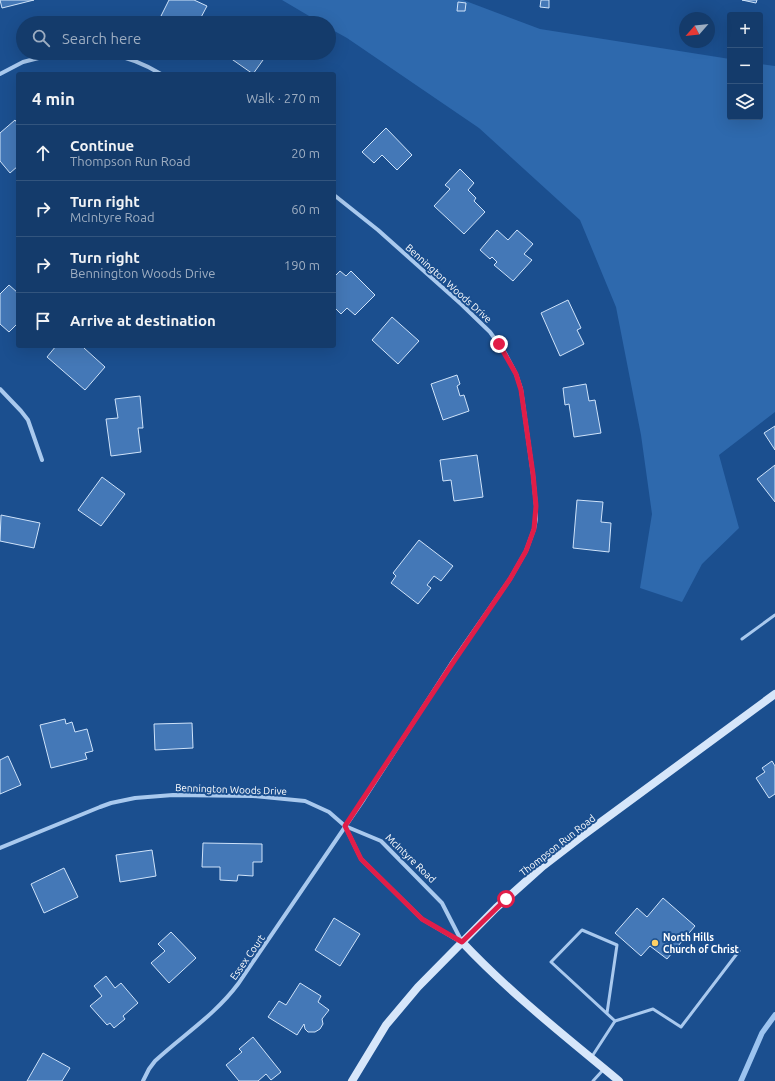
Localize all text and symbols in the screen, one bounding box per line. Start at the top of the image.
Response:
north arrow [679,12,715,48]
map controls [727,12,763,120]
button: + [727,12,763,48]
search box [16,16,336,60]
icon: search [30,27,52,49]
text: Search here [62,30,141,47]
button: − [727,48,763,84]
button: layers [727,84,763,120]
text: 4 min [32,89,75,108]
text: Walk · 270 m [246,91,320,105]
text: Continue [70,137,134,154]
icon: ahead [32,142,54,164]
text: 20 m [291,146,320,160]
text: Thompson Run Road [70,154,191,168]
text: Turn right [70,193,140,210]
icon: right [32,198,54,220]
text: 60 m [291,202,320,216]
text: McIntyre Road [70,210,155,224]
street label: Bennington Woods Drive [403,242,494,325]
text: Turn right [70,249,140,266]
icon: right [32,254,54,276]
text: 190 m [284,258,320,272]
text: Bennington Woods Drive [70,266,215,280]
icon: arrive [32,310,54,332]
text: Arrive at destination [70,312,216,329]
route end [490,335,508,353]
street label: Bennington Woods Drive [175,782,287,797]
street label: Thompson Run Road [517,812,597,878]
street label: McIntyre Road [383,832,438,885]
route start [497,890,515,908]
place label: North Hills Church of Christ [663,932,740,955]
street label: Essex Court [228,933,267,982]
marker: North Hills Church of Christ [650,938,660,948]

